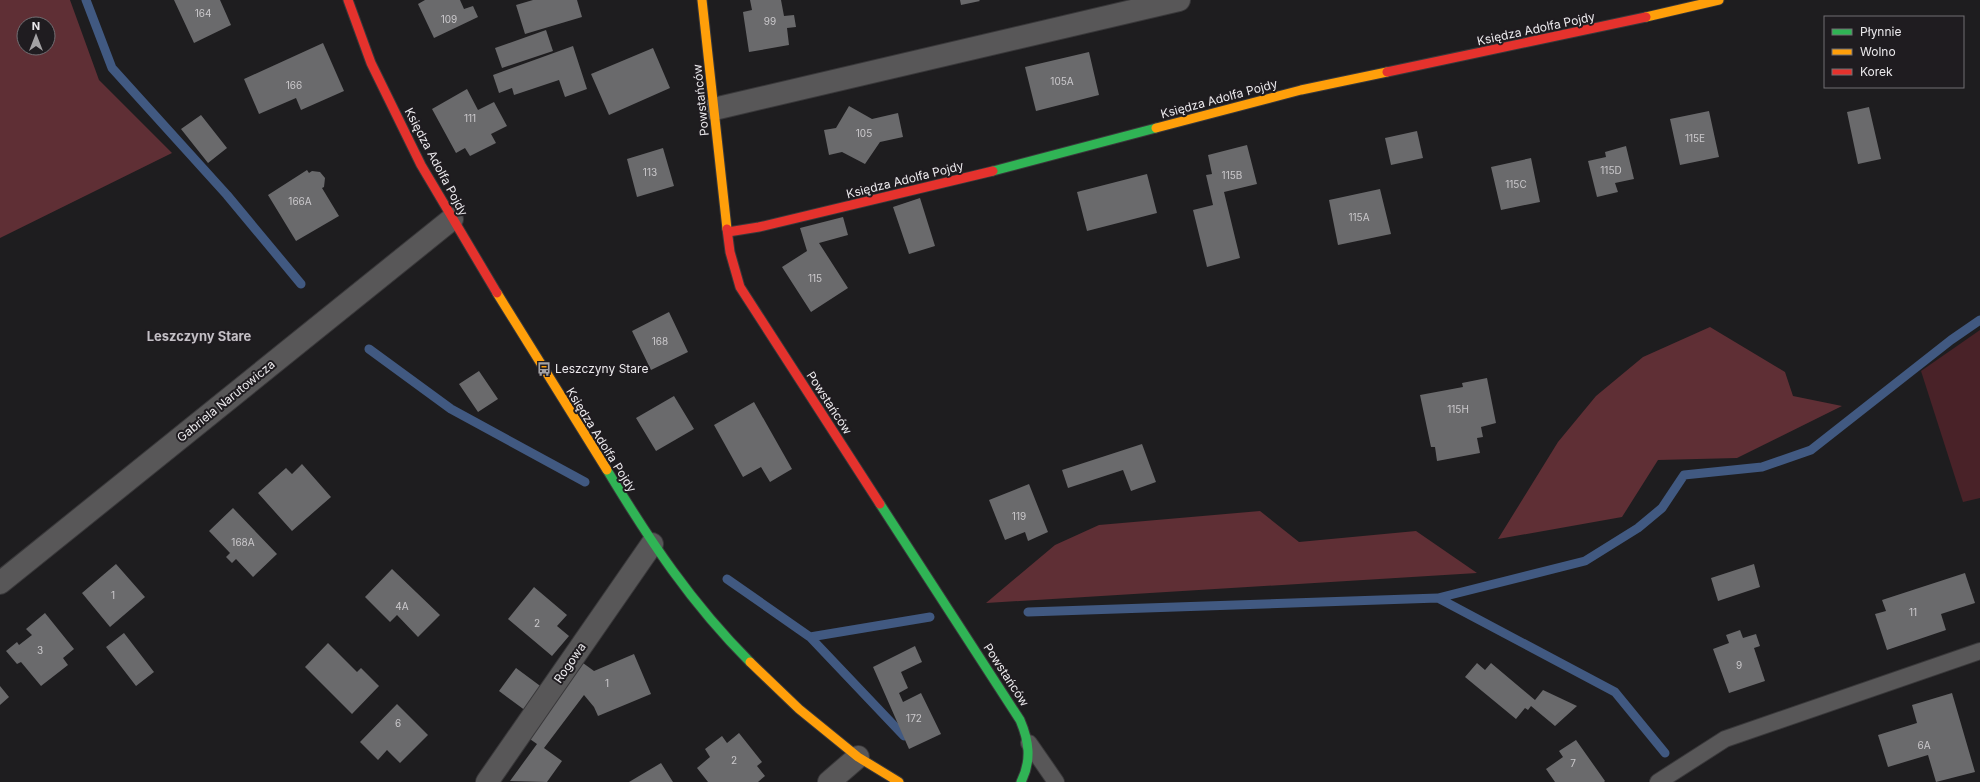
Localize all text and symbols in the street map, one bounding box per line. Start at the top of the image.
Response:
house number: 164 [195,7,211,19]
street label: Księdza Adolfa Pojdy [1475,9,1597,48]
house number: 109 [441,13,457,25]
house number: 99 [764,15,776,27]
north arrow [16,16,56,56]
legend [1824,16,1964,88]
text: N [32,19,40,33]
text: Płynnie [1860,24,1901,39]
text: Wolno [1860,44,1896,59]
street label: Powstańców [689,63,712,137]
text: Korek [1860,64,1893,79]
house number: 105A [1050,75,1074,87]
street label: Księdza Adolfa Pojdy [1159,76,1279,121]
house number: 166 [286,79,302,91]
street label: Księdza Adolfa Pojdy [402,105,471,219]
house number: 111 [464,112,476,124]
house number: 105 [856,127,872,139]
house number: 115E [1685,132,1705,144]
street label: Księdza Adolfa Pojdy [845,158,965,201]
house number: 115D [1600,164,1622,176]
house number: 113 [643,166,657,178]
house number: 115B [1222,169,1242,181]
house number: 115C [1505,178,1527,190]
house number: 166A [288,195,312,207]
house number: 115A [1348,211,1370,223]
house number: 115 [808,272,822,284]
district label: Leszczyny Stare [147,328,252,344]
house number: 168 [652,335,668,347]
street label: Gabriela Narutowicza [174,357,278,445]
bus stop icon: Leszczyny Stare [536,361,552,377]
place label: Leszczyny Stare [555,361,648,376]
street label: Powstańców [803,368,855,437]
street label: Księdza Adolfa Pojdy [563,385,640,495]
house number: 115H [1447,403,1469,415]
house number: 119 [1012,510,1026,522]
house number: 168A [231,536,255,548]
house number: 1 [111,589,115,601]
house number: 4A [395,600,409,612]
house number: 11 [1909,606,1917,618]
house number: 2 [534,617,540,629]
street label: Rogowa [550,640,589,686]
street label: Powstańców [980,640,1032,709]
house number: 3 [37,644,43,656]
house number: 9 [1736,659,1742,671]
house number: 1 [605,677,609,689]
house number: 172 [906,712,922,724]
house number: 6 [395,717,401,729]
house number: 6A [1917,739,1931,751]
house number: 2 [731,754,737,766]
house number: 7 [1570,757,1576,769]

